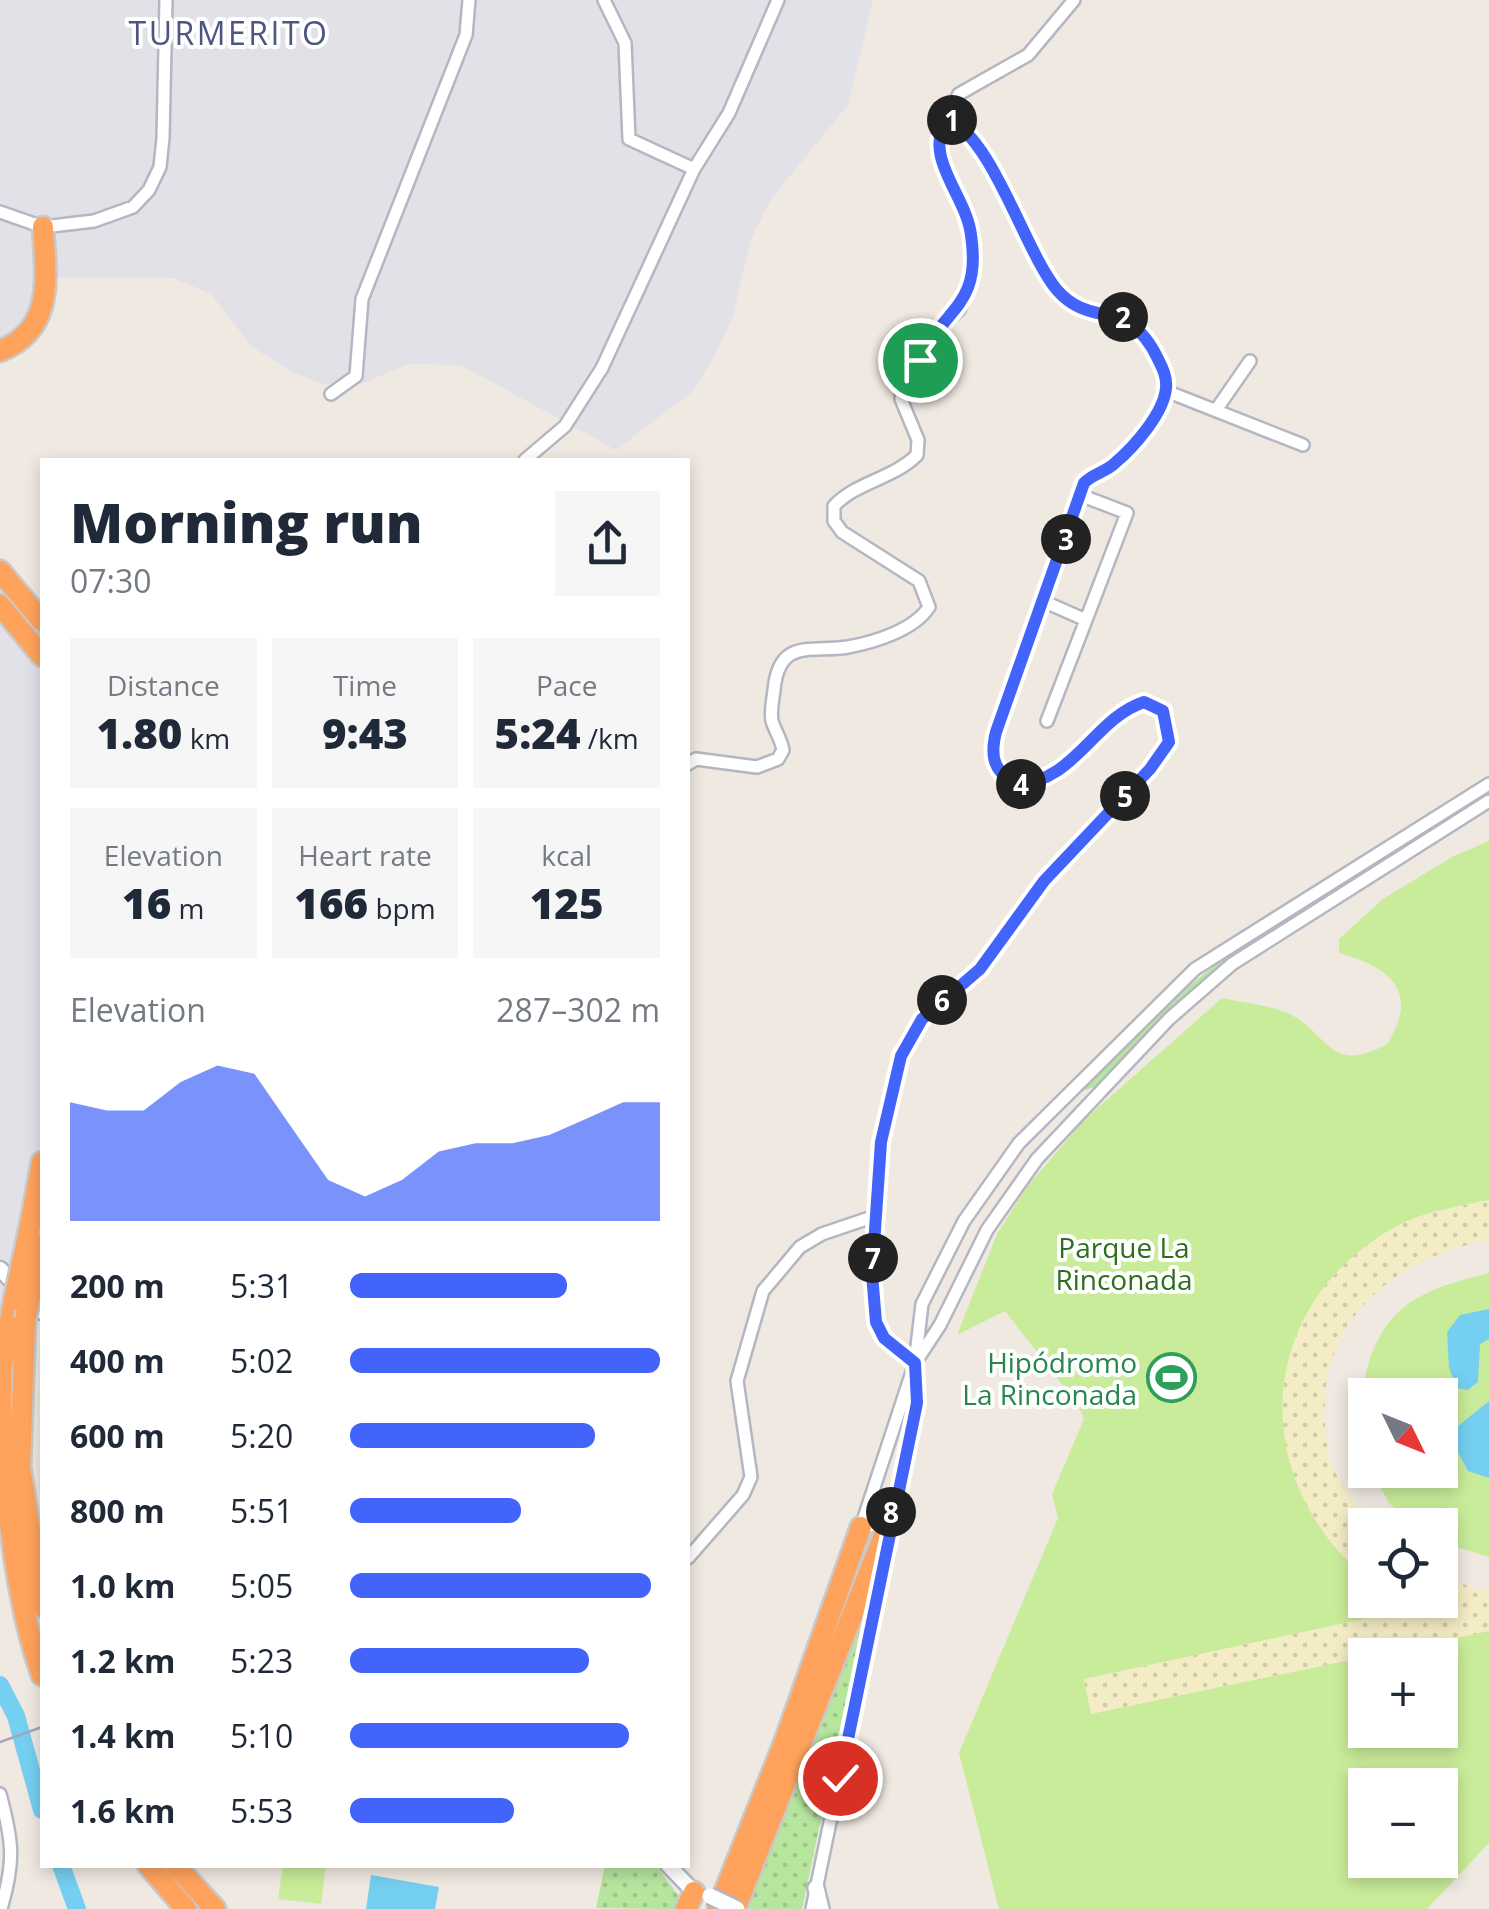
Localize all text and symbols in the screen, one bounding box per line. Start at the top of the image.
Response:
district label: TURMERITO [129,11,329,54]
pin: 1 [927,95,977,145]
text: 1 [944,101,960,139]
pin: 2 [1098,292,1148,342]
text: 2 [1115,298,1131,336]
pin [878,318,963,403]
icon: arrive [893,333,948,388]
text: Morning run [70,484,423,559]
button: share [555,491,660,596]
pin: 3 [1041,514,1091,564]
text: 3 [1058,520,1074,558]
text: 07:30 [70,559,152,602]
text: Distance [107,666,220,704]
text: Time [333,666,397,704]
text: Pace [536,666,597,704]
text: 1.80 [96,704,182,761]
text: 9:43 [322,704,408,761]
text: 5:24 [495,704,581,761]
text: km [182,719,230,757]
text: /km [581,719,639,757]
pin: 4 [996,759,1046,809]
text: 4 [1013,765,1029,803]
pin: 5 [1100,771,1150,821]
text: 5 [1117,777,1133,815]
text: Elevation [104,836,223,874]
text: Heart rate [298,836,432,874]
text: kcal [541,836,592,874]
text: 16 [122,874,171,931]
text: 166 [294,874,368,931]
text: 125 [530,874,604,931]
text: m [171,889,205,927]
text: bpm [368,889,436,927]
pin: 6 [917,975,967,1025]
text: 6 [934,981,950,1019]
text: Elevation [70,988,206,1031]
text: 287–302 m [496,988,660,1031]
park label: Parque La Rinconada [1055,1228,1193,1298]
pin: 7 [848,1233,898,1283]
text: 7 [865,1239,881,1277]
text: 200 m [70,1264,165,1307]
text: 5:31 [230,1264,293,1307]
text: 400 m [70,1339,165,1382]
text: 5:02 [230,1339,293,1382]
place label: Hipódromo La Rinconada [962,1343,1137,1413]
sports icon: Hipódromo La Rinconada [1146,1352,1198,1404]
north arrow [1348,1378,1458,1488]
map controls [1348,1378,1458,1878]
text: 600 m [70,1414,165,1457]
text: 5:20 [230,1414,293,1457]
pin: 8 [866,1487,916,1537]
text: 800 m [70,1489,165,1532]
text: 5:51 [230,1489,293,1532]
text: 8 [883,1493,899,1531]
button: locate [1348,1508,1458,1618]
text: 1.0 km [70,1564,175,1607]
text: 5:05 [230,1564,293,1607]
button: + [1348,1638,1458,1748]
text: 1.2 km [70,1639,175,1682]
text: 5:23 [230,1639,293,1682]
text: 1.4 km [70,1714,175,1757]
text: 5:10 [230,1714,293,1757]
pin [798,1736,883,1821]
icon: check [813,1751,868,1806]
button: − [1348,1768,1458,1878]
text: 1.6 km [70,1789,175,1832]
text: 5:53 [230,1789,293,1832]

